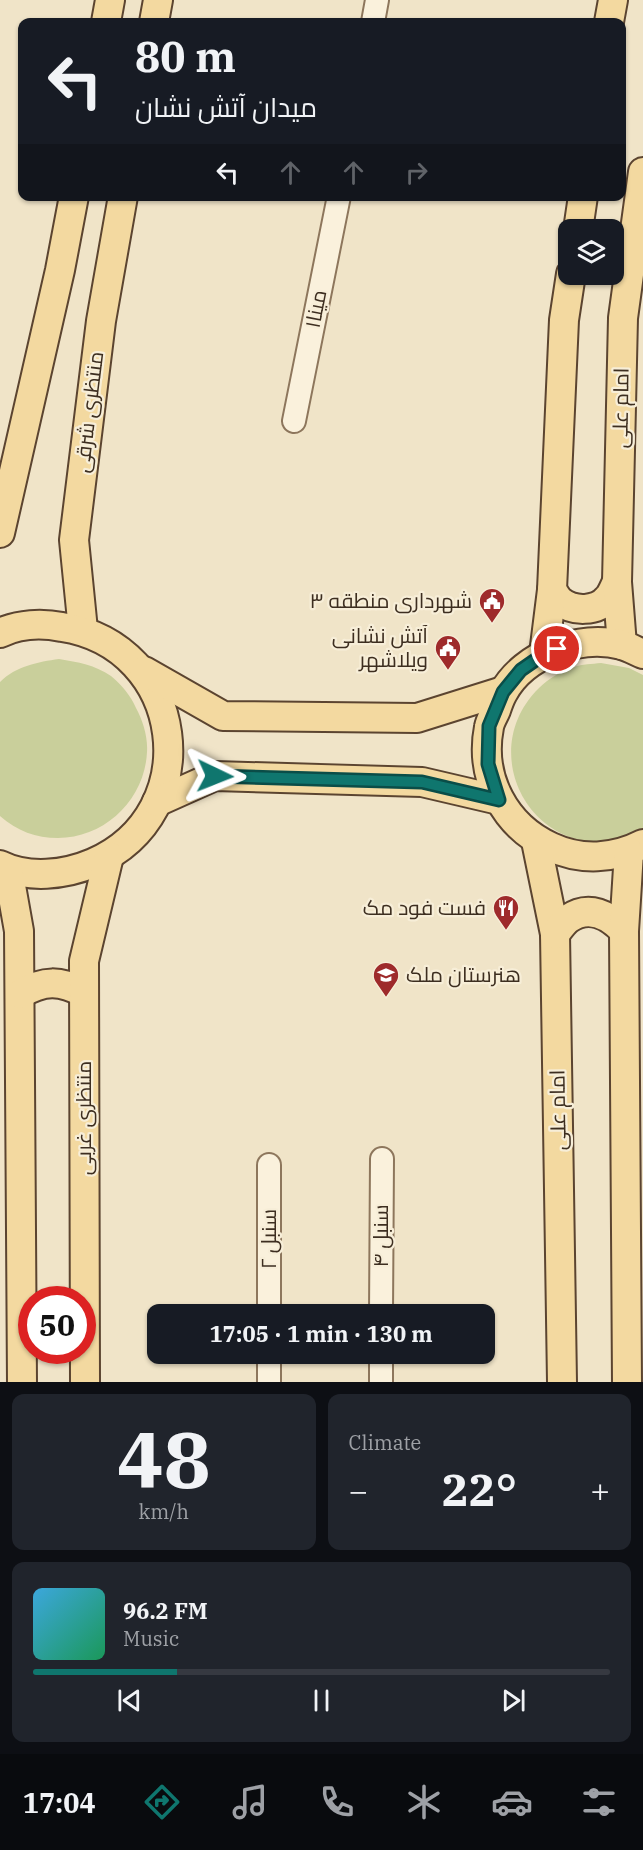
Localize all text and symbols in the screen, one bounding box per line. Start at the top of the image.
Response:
text: 80 m [135,29,236,84]
icon: left [36,42,114,120]
text: میدان آتش نشان [135,89,317,124]
icon: left [211,156,244,189]
icon: ahead [274,156,307,189]
icon: ahead [337,156,370,189]
icon: right [400,156,433,189]
map controls [558,219,624,285]
button: layers [558,219,624,285]
street label: مینا۱ [298,287,332,330]
street label: منتظری شرقی [67,350,109,474]
street label: امام علی [605,367,636,449]
place label: شهرداری منطقه ۳ [309,586,472,614]
public building icon: شهرداری منطقه ۳ [477,586,507,624]
place label: آتش نشانی ویلاشهر [332,621,428,673]
pin [531,623,582,674]
icon: arrive [540,632,573,665]
public building icon: آتش نشانی ویلاشهر [433,633,463,671]
position arrow [183,744,247,808]
place label: فست فود مک [363,893,486,921]
restaurant icon: فست فود مک [491,893,521,931]
school or university icon: هنرستان ملک [371,960,401,998]
place label: هنرستان ملک [406,960,521,988]
street label: منتظری غربی [69,1061,97,1175]
street label: امام علی [542,1069,573,1151]
street label: سنبل ۴ [366,1204,394,1268]
street label: سنبل ۲ [254,1209,282,1269]
speed limit sign: 50 [18,1286,96,1364]
text: 17:05 · 1 min · 130 m [209,1319,433,1348]
text: 48 [117,1408,211,1509]
text: Climate [349,1429,421,1456]
text: 22° [442,1460,517,1518]
text: − [349,1469,368,1512]
text: + [590,1469,610,1512]
text: km/h [138,1498,189,1525]
text: 96.2 FM [123,1596,208,1625]
text: Music [123,1625,179,1652]
icon: previous [113,1684,146,1717]
icon: pause [305,1684,338,1717]
icon: next [497,1684,530,1717]
icon: directions [141,1781,183,1823]
icon: music [229,1781,271,1823]
icon: phone [316,1781,358,1823]
icon: climate [403,1781,445,1823]
icon: car [491,1781,533,1823]
icon: filters [578,1781,620,1823]
text: 17:04 [23,1785,96,1820]

